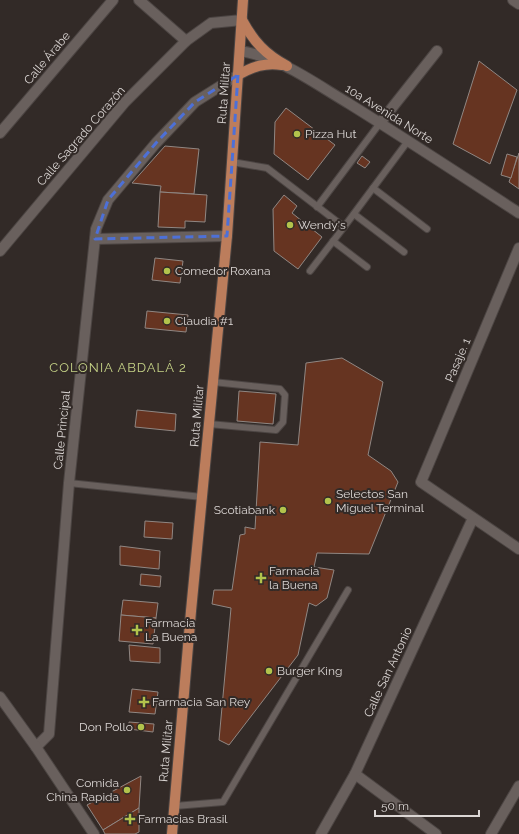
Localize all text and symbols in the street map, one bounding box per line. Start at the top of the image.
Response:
street label: Calle Árabe [21,29,73,87]
street label: Ruta Militar [215,61,233,125]
street label: 10a Avenida Norte [343,81,435,147]
street label: Calle Sagrado Corazón [34,83,128,189]
place label: Pizza Hut [305,127,357,141]
marker: Pizza Hut [292,129,302,139]
place label: Wendy's [298,218,346,232]
marker: Wendy's [285,220,295,230]
place label: Comedor Roxana [175,264,271,278]
marker: Comedor Roxana [162,266,172,276]
place label: Claudia #1 [175,314,233,328]
marker: Claudia #1 [162,316,172,326]
street label: Pasaje. 1 [442,336,474,384]
district label: COLONIA ABDALÁ 2 [49,360,187,375]
street label: Ruta Militar [187,384,207,448]
street label: Calle Principal [51,389,73,470]
place label: Selectos San Miguel Terminal [336,487,425,515]
marker: Selectos San Miguel Terminal [323,496,333,506]
place label: Scotiabank [214,503,276,517]
marker: Scotiabank [278,505,288,515]
place label: Farmacia la Buena [269,564,319,592]
marker: Farmacia la Buena [256,573,266,583]
place label: Farmacia La Buena [145,616,197,644]
marker: Farmacia La Buena [132,625,142,635]
street label: Calle San Antonio [361,625,415,719]
place label: Burger King [277,664,342,678]
marker: Burger King [264,666,274,676]
place label: Farmacia San Rey [152,695,251,709]
marker: Farmacia San Rey [139,697,149,707]
street label: Ruta Militar [156,719,176,783]
place label: Don Pollo [79,720,133,734]
marker: Don Pollo [136,722,146,732]
place label: Comida China Rapida [46,776,119,804]
marker: Comida China Rapida [122,785,132,795]
scale bar [375,792,479,818]
text: 50 m [381,799,409,813]
place label: Farmacias Brasil [138,812,228,826]
marker: Farmacias Brasil [125,814,135,824]

